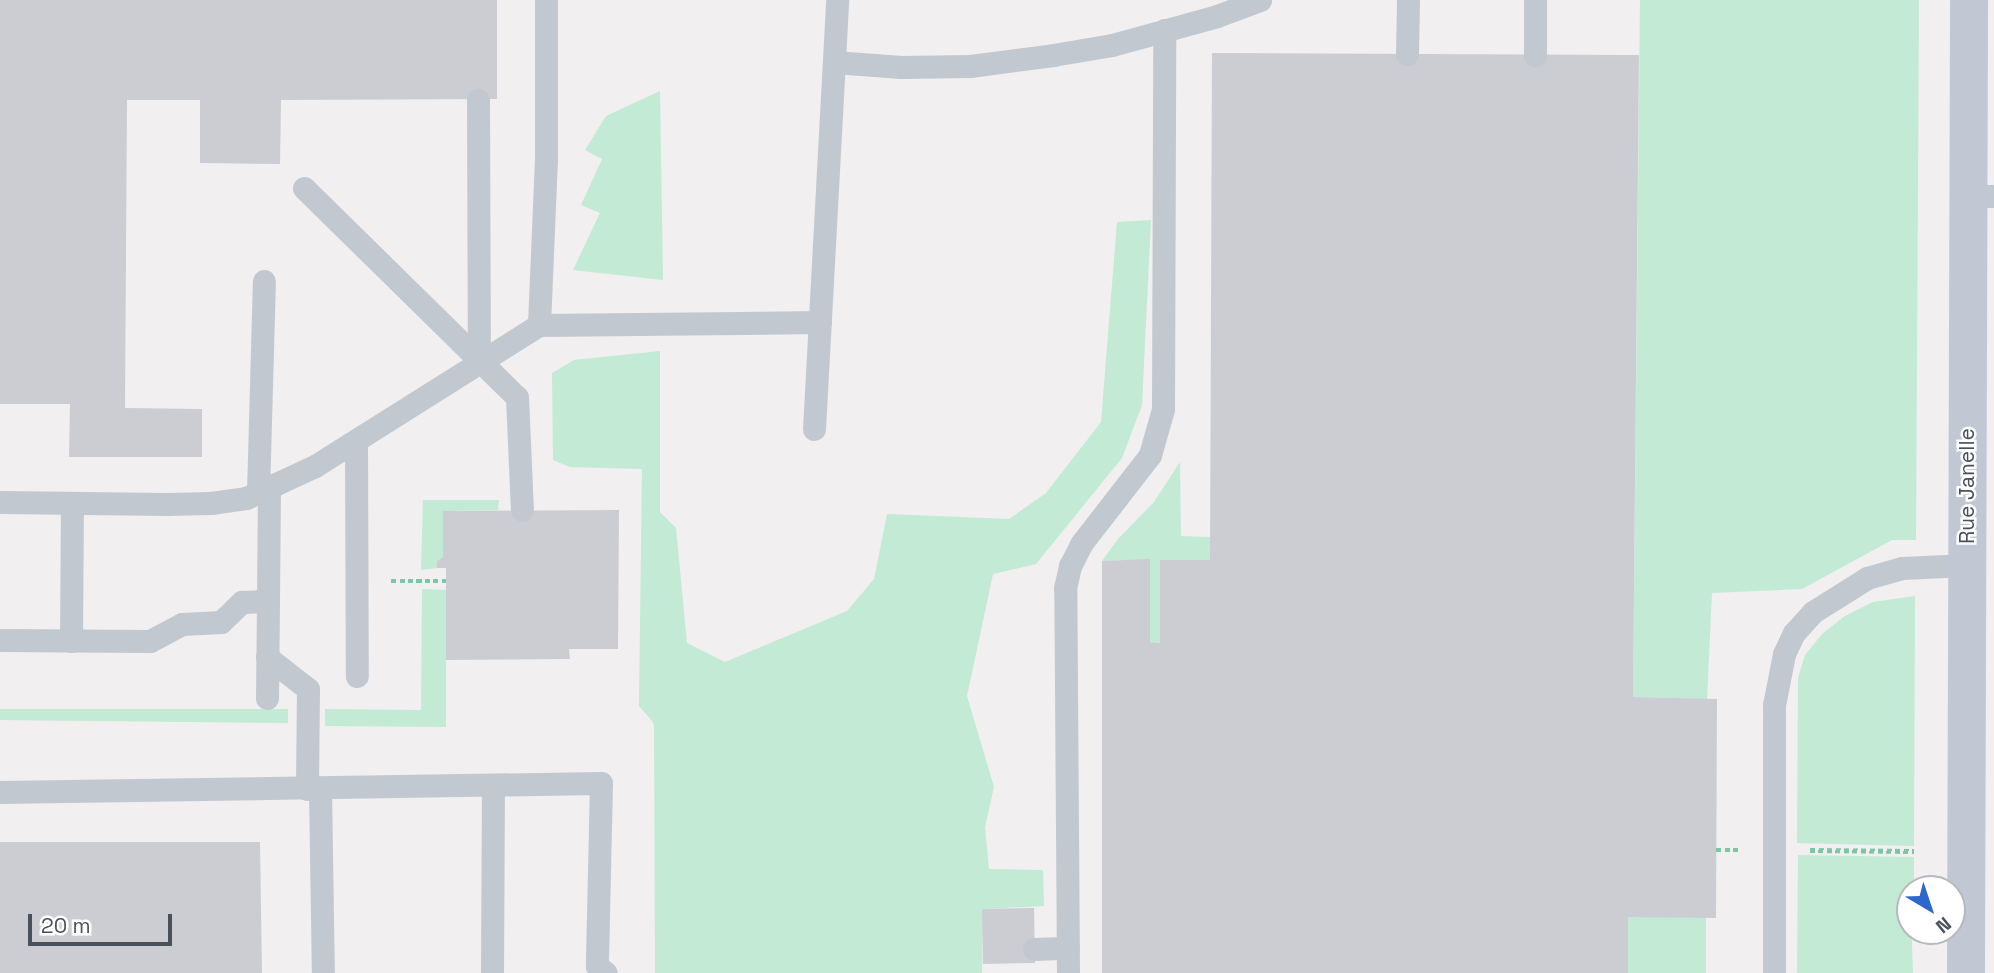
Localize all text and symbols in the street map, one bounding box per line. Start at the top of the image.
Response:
street label: Rue Janelle [1954,428,1980,544]
north arrow [1896,875,1966,945]
scale bar [32,900,175,944]
text: N [1930,911,1956,939]
text: 20 m [41,912,91,939]

